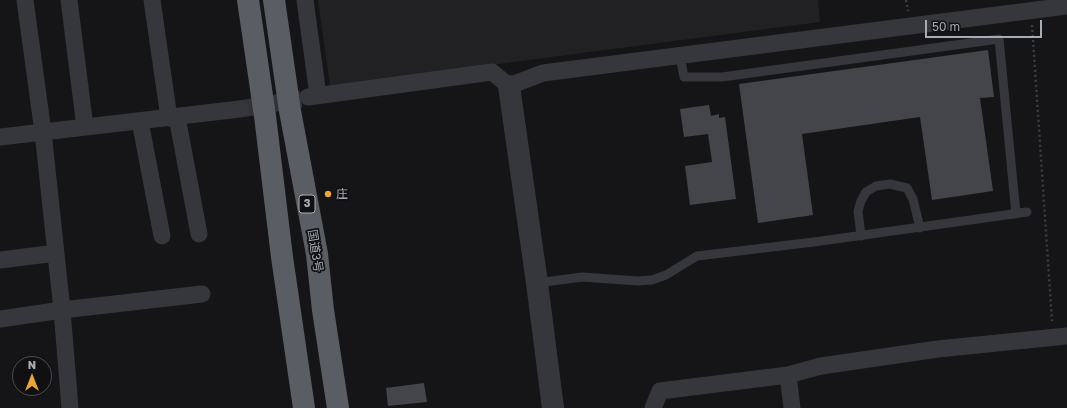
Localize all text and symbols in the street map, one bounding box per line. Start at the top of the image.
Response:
scale bar [927,12,1044,38]
text: 50 m [932,19,960,34]
place label: 庄 [336,187,348,201]
marker: 庄 [323,189,333,199]
road number: 3 [299,195,315,213]
street label: 国道3号 [305,229,325,273]
north arrow [12,356,52,396]
text: N [28,358,36,371]

